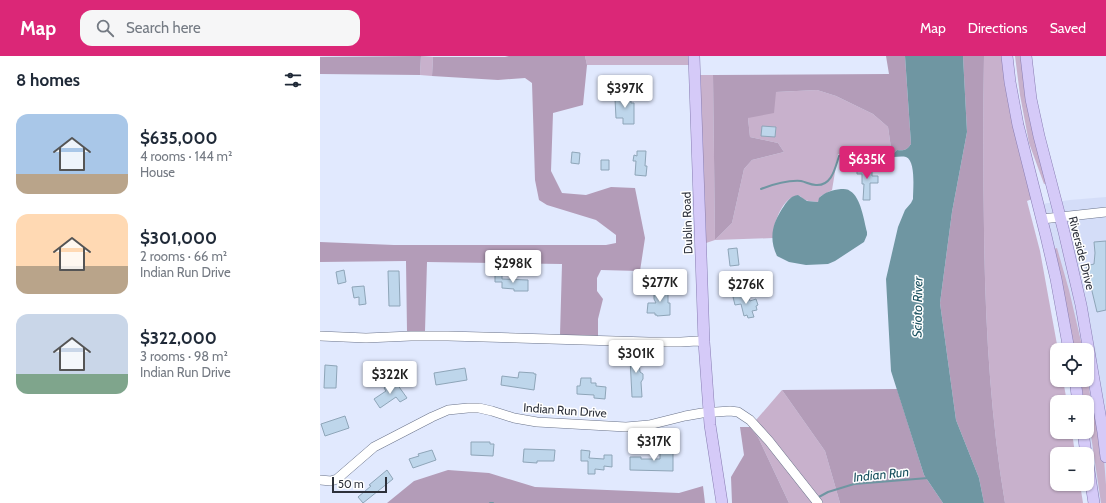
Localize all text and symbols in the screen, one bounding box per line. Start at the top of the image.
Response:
search box [80,10,360,46]
text: Map [20,17,56,40]
icon: search [94,17,116,39]
text: Search here [126,19,201,37]
text: Map [920,19,946,37]
text: Directions [968,19,1028,37]
text: Saved [1050,19,1086,37]
icon: filters [282,69,304,91]
text: 8 homes [16,70,80,90]
pin: $397K [597,75,653,109]
text: $397K [607,80,643,96]
text: $635,000 [140,128,218,148]
icon: home [48,130,96,178]
pin: $635K [839,146,895,180]
text: 4 rooms · 144 m² [140,148,232,164]
text: $635K [849,151,886,167]
text: House [140,164,175,180]
street label: Dublin Road [678,192,696,254]
street label: Riverside Drive [1066,215,1098,291]
text: $301,000 [140,228,217,248]
icon: home [48,230,96,278]
text: 2 rooms · 66 m² [140,248,227,264]
pin: $298K [485,250,541,284]
text: $298K [494,255,532,271]
text: Indian Run Drive [140,264,231,280]
pin: $277K [632,269,688,303]
pin: $276K [718,271,774,305]
text: $277K [642,274,678,290]
text: $276K [728,276,764,292]
water label: Scioto River [908,276,926,338]
text: $322,000 [140,328,217,348]
icon: home [48,330,96,378]
pin: $301K [608,340,664,374]
map controls [1050,343,1094,491]
button: locate [1050,343,1094,387]
text: $301K [618,345,654,361]
text: 3 rooms · 98 m² [140,348,228,364]
pin: $322K [362,361,418,395]
text: Indian Run Drive [140,364,231,380]
text: $322K [372,366,408,382]
button: + [1050,395,1094,439]
street label: Indian Run Drive [523,400,607,420]
pin: $317K [626,428,682,462]
text: $317K [637,433,671,449]
button: − [1050,447,1094,491]
water label: Indian Run [852,463,910,485]
scale bar [332,475,387,494]
text: 50 m [338,477,364,491]

